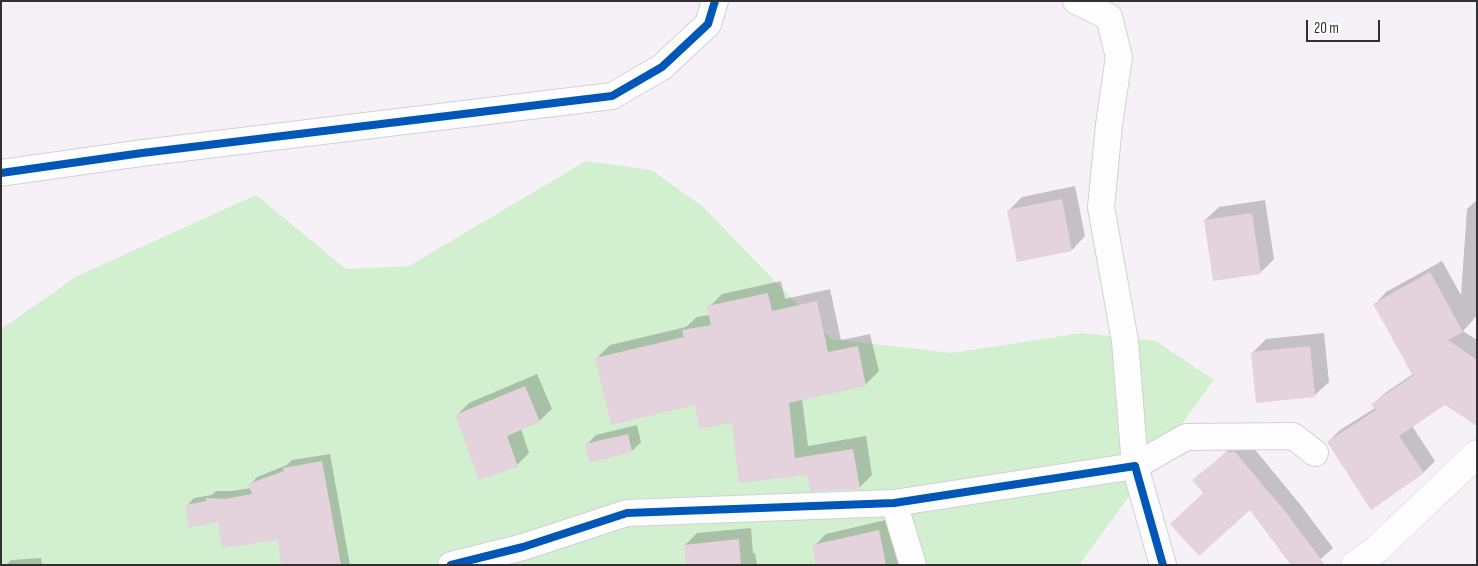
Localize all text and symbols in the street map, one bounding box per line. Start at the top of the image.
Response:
scale bar [1308,10,1382,42]
text: 20 m [1314,19,1339,38]

